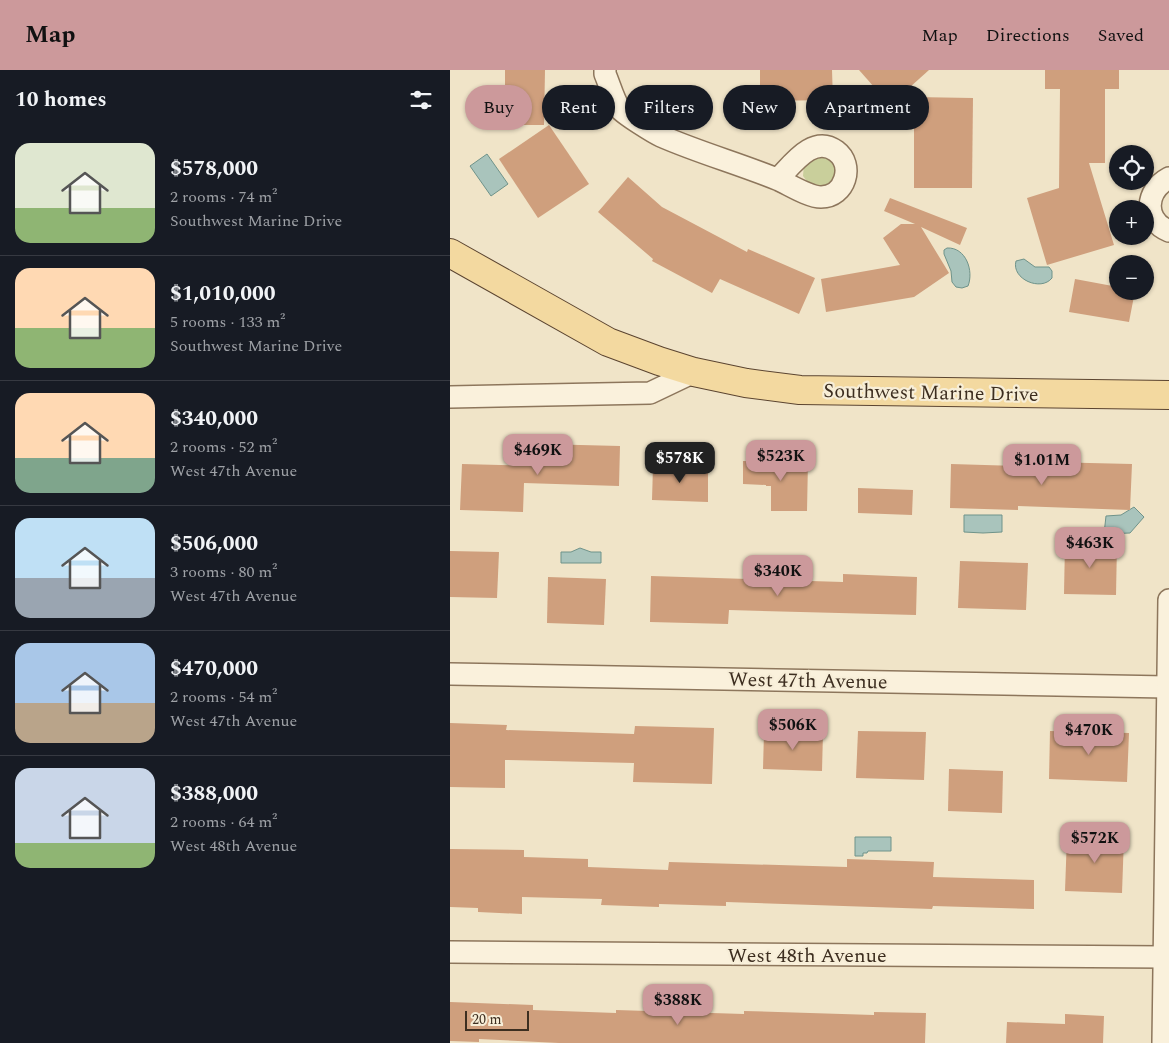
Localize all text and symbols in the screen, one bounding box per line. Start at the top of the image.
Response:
text: Map [25,17,75,53]
text: Map [922,22,958,49]
text: Directions [986,22,1070,49]
text: Saved [1098,22,1144,49]
text: 10 homes [15,84,107,116]
chip: Buy [465,85,532,130]
chip: Rent [542,85,615,130]
chip: Filters [625,85,713,130]
chip: New [723,85,796,130]
chip: Apartment [806,85,929,130]
icon: filters [407,86,435,114]
map controls [1109,145,1154,300]
button: locate [1109,145,1154,190]
text: $578,000 [170,153,258,185]
icon: home [55,163,115,223]
text: 2 rooms · 74 m² [170,185,277,209]
button: + [1109,200,1154,245]
text: Southwest Marine Drive [170,209,342,233]
button: − [1109,255,1154,300]
text: $1,010,000 [170,278,276,310]
icon: home [55,288,115,348]
text: 5 rooms · 133 m² [170,310,285,334]
text: Southwest Marine Drive [170,334,342,358]
street label: Southwest Marine Drive [823,376,1039,410]
text: $340,000 [170,403,258,435]
icon: home [55,413,115,473]
pin: $469K [503,434,573,476]
text: 2 rooms · 52 m² [170,435,277,459]
text: $469K [514,438,562,462]
pin: $523K [746,440,816,482]
pin: $578K [645,442,715,484]
text: $523K [757,444,805,468]
pin: $1.01M [1001,444,1083,486]
text: $578K [656,446,704,470]
text: $1.01M [1014,448,1070,472]
text: West 47th Avenue [170,459,297,483]
pin: $463K [1055,526,1125,569]
text: $506,000 [170,528,258,560]
text: $463K [1066,531,1114,555]
icon: home [55,538,115,598]
pin: $340K [743,554,813,597]
text: $340K [754,559,802,583]
text: 3 rooms · 80 m² [170,560,277,584]
text: West 47th Avenue [170,584,297,608]
text: $470,000 [170,653,258,685]
icon: home [55,663,115,723]
street label: West 47th Avenue [728,665,888,697]
text: 2 rooms · 54 m² [170,685,277,709]
pin: $506K [758,708,828,751]
text: West 47th Avenue [170,709,297,733]
text: $506K [769,713,817,737]
pin: $470K [1054,714,1124,756]
text: $470K [1065,718,1113,742]
text: $388,000 [170,778,258,810]
icon: home [55,788,115,848]
text: 2 rooms · 64 m² [170,810,277,834]
pin: $572K [1060,822,1130,864]
text: $572K [1071,826,1119,850]
text: West 48th Avenue [170,834,297,858]
street label: West 48th Avenue [727,941,887,971]
pin: $388K [643,984,713,1026]
text: $388K [654,988,702,1012]
scale bar [465,1008,529,1031]
text: 20 m [472,1009,502,1030]

